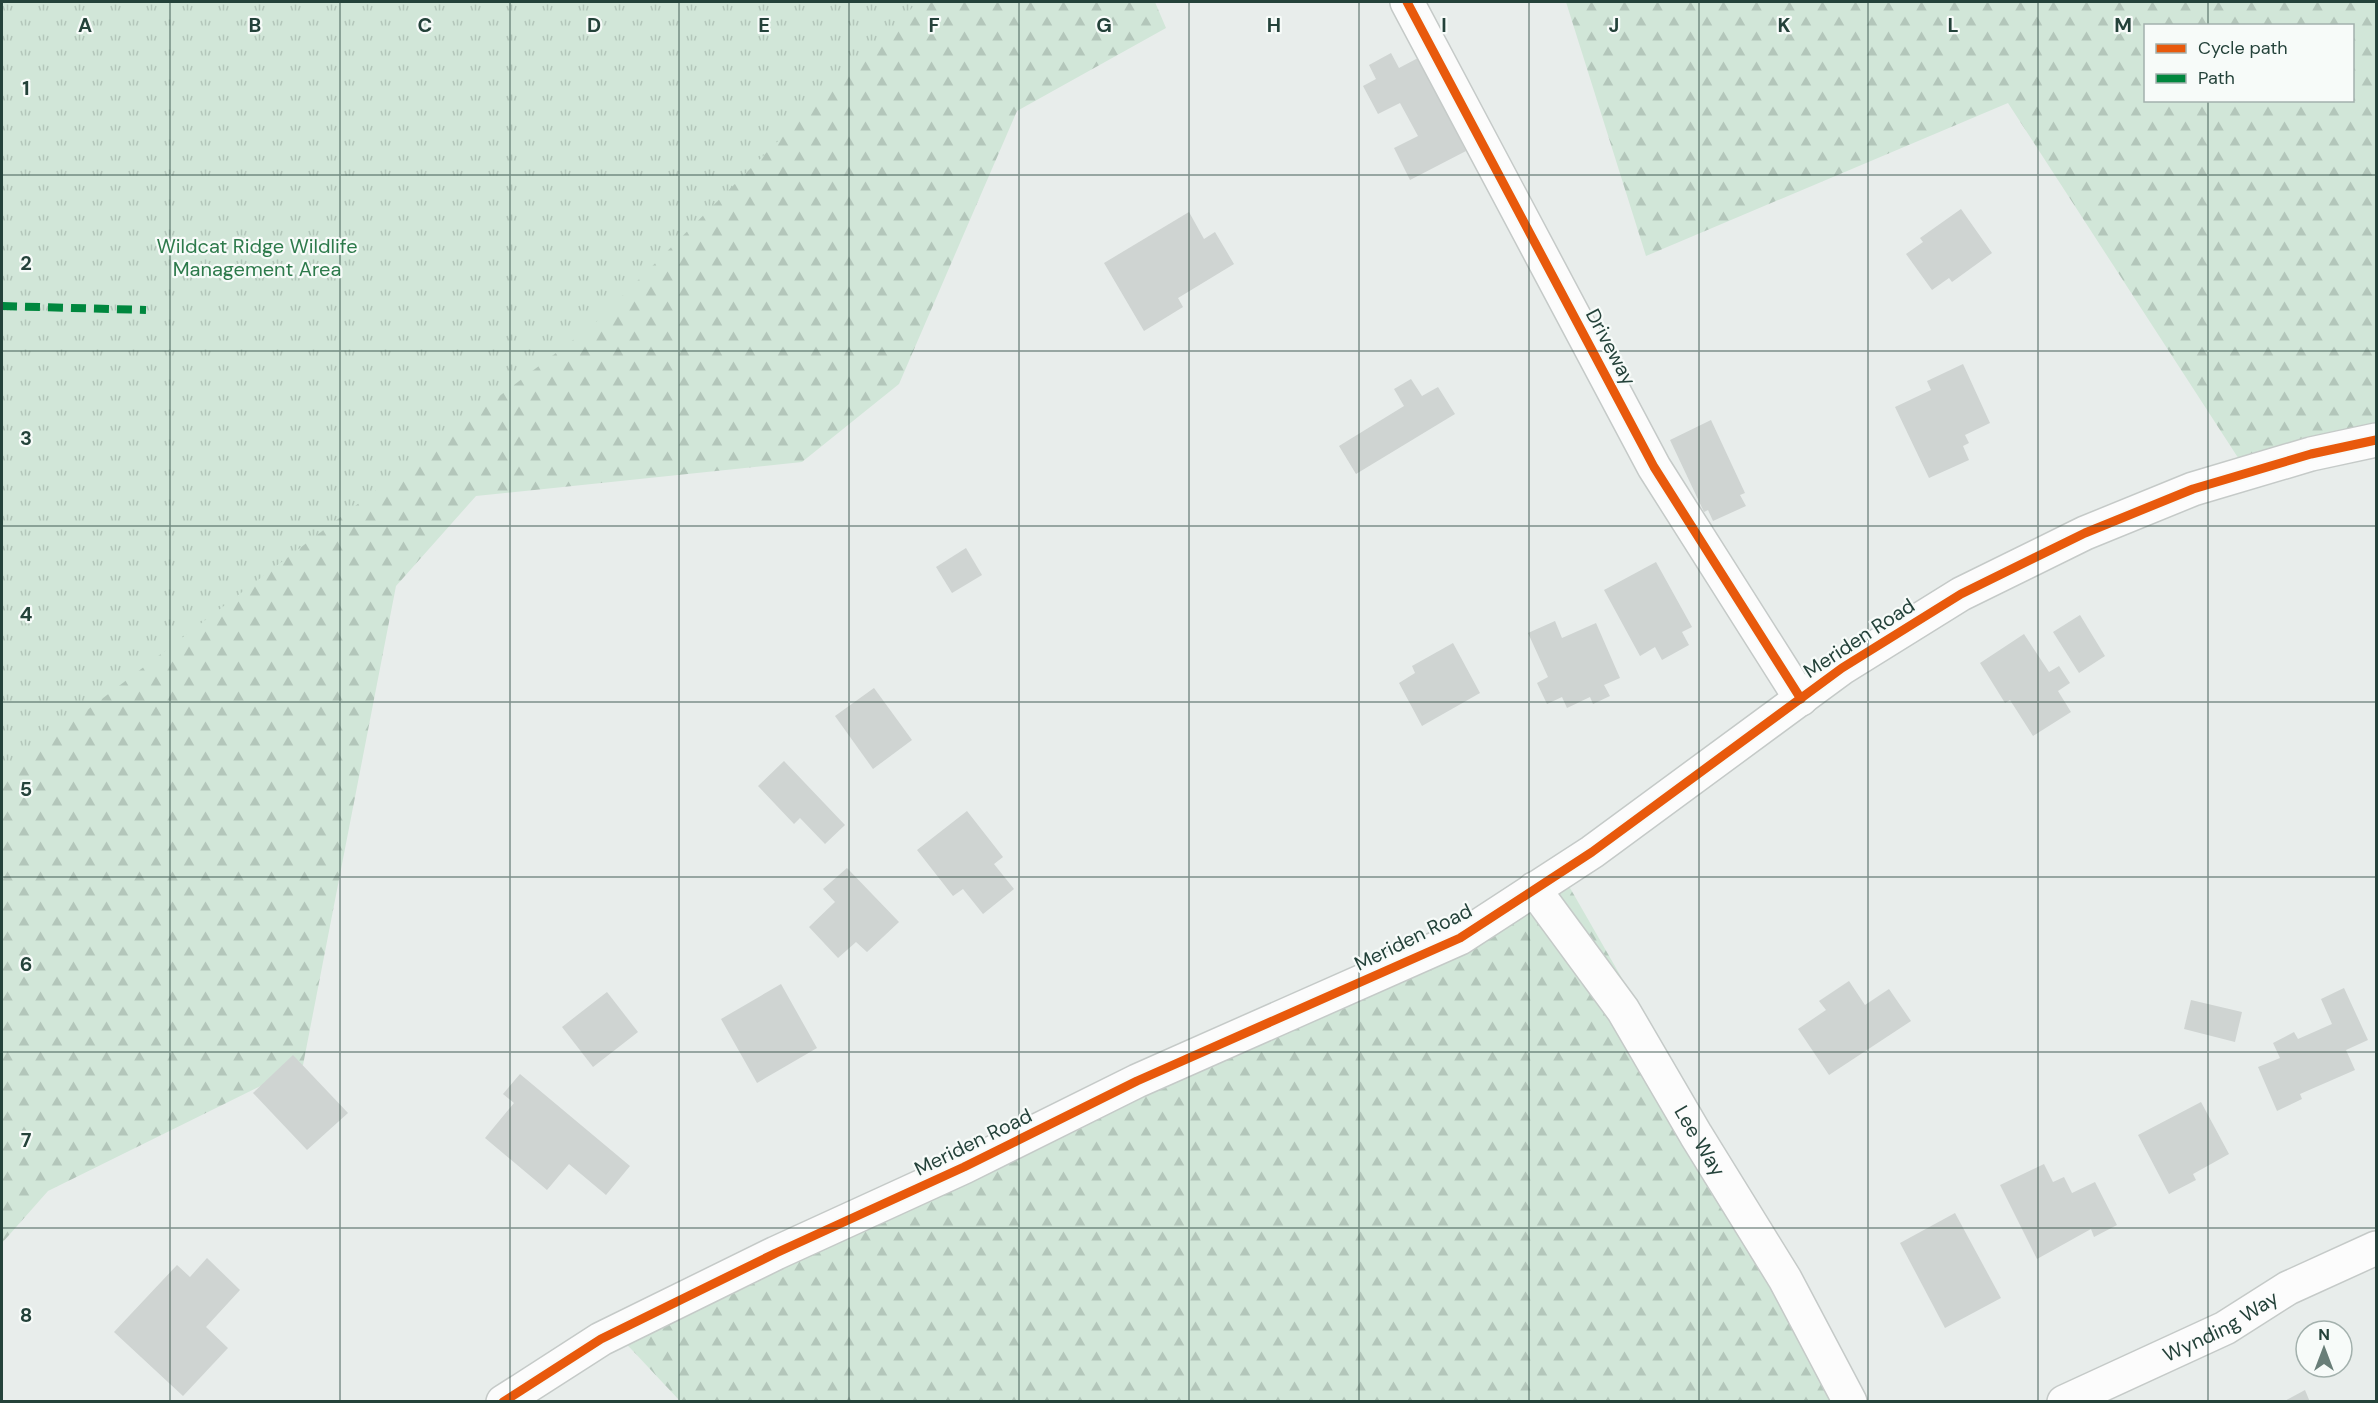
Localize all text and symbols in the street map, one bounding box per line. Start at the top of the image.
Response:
text: A [78,12,92,38]
text: B [249,12,261,38]
text: C [418,12,432,38]
text: D [587,12,601,38]
text: E [758,12,770,38]
text: F [928,12,940,38]
text: G [1096,12,1112,38]
text: H [1267,12,1281,38]
text: I [1441,12,1447,38]
text: J [1609,12,1619,38]
text: K [1777,12,1791,38]
text: L [1947,12,1959,38]
text: M [2114,12,2132,38]
legend [2144,24,2354,102]
text: Cycle path [2198,36,2288,60]
text: Path [2198,66,2235,90]
text: 1 [22,75,30,101]
park label: Wildcat Ridge Wildlife Management Area [156,233,358,282]
text: 2 [20,250,32,276]
street label: Driveway [1580,304,1642,390]
text: 3 [20,425,32,451]
street label: Meriden Road [1798,592,1920,684]
text: 4 [20,601,33,627]
text: 5 [20,776,32,802]
street label: Meriden Road [1350,897,1476,977]
text: 6 [20,951,32,977]
street label: Lee Way [1669,1101,1731,1181]
street label: Meriden Road [910,1102,1036,1182]
text: 7 [21,1127,32,1153]
street label: Wynding Way [2159,1285,2283,1368]
text: 8 [20,1302,32,1328]
north arrow [2294,1319,2354,1379]
text: N [2318,1324,2330,1345]

